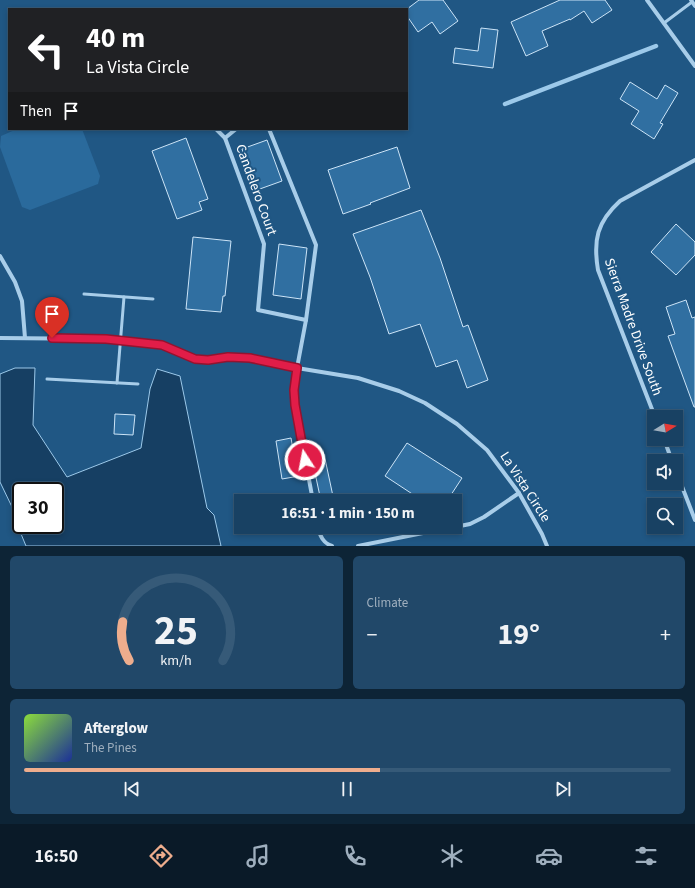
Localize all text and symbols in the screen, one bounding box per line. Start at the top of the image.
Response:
text: 40 m [86,18,145,58]
icon: left [20,24,72,76]
text: La Vista Circle [86,55,189,80]
icon: arrive [60,100,82,122]
text: Then [20,101,52,122]
street label: Candelero Court [230,142,282,239]
street label: Sierra Madre Drive South [599,256,667,398]
pin [35,297,69,338]
icon: arrive [41,303,63,325]
north arrow [647,410,683,446]
map controls [647,410,683,534]
position arrow [284,439,326,481]
street label: La Vista Circle [495,448,555,526]
button: sound [647,454,683,490]
speed limit sign: 30 [12,482,64,534]
button: search [647,498,683,534]
text: 16:51 · 1 min · 150 m [281,503,415,524]
text: Climate [367,594,408,612]
text: 25 [154,600,198,660]
text: 19° [497,613,540,656]
text: − [367,619,377,651]
text: + [660,619,671,651]
text: km/h [160,649,192,670]
text: Afterglow [84,718,148,739]
text: The Pines [84,739,137,757]
icon: previous [121,778,143,800]
icon: pause [336,778,358,800]
icon: next [552,778,574,800]
icon: directions [147,842,175,870]
icon: music [244,842,272,870]
icon: phone [341,842,369,870]
icon: climate [438,842,466,870]
icon: car [535,842,563,870]
icon: filters [632,842,660,870]
text: 16:50 [35,844,78,869]

